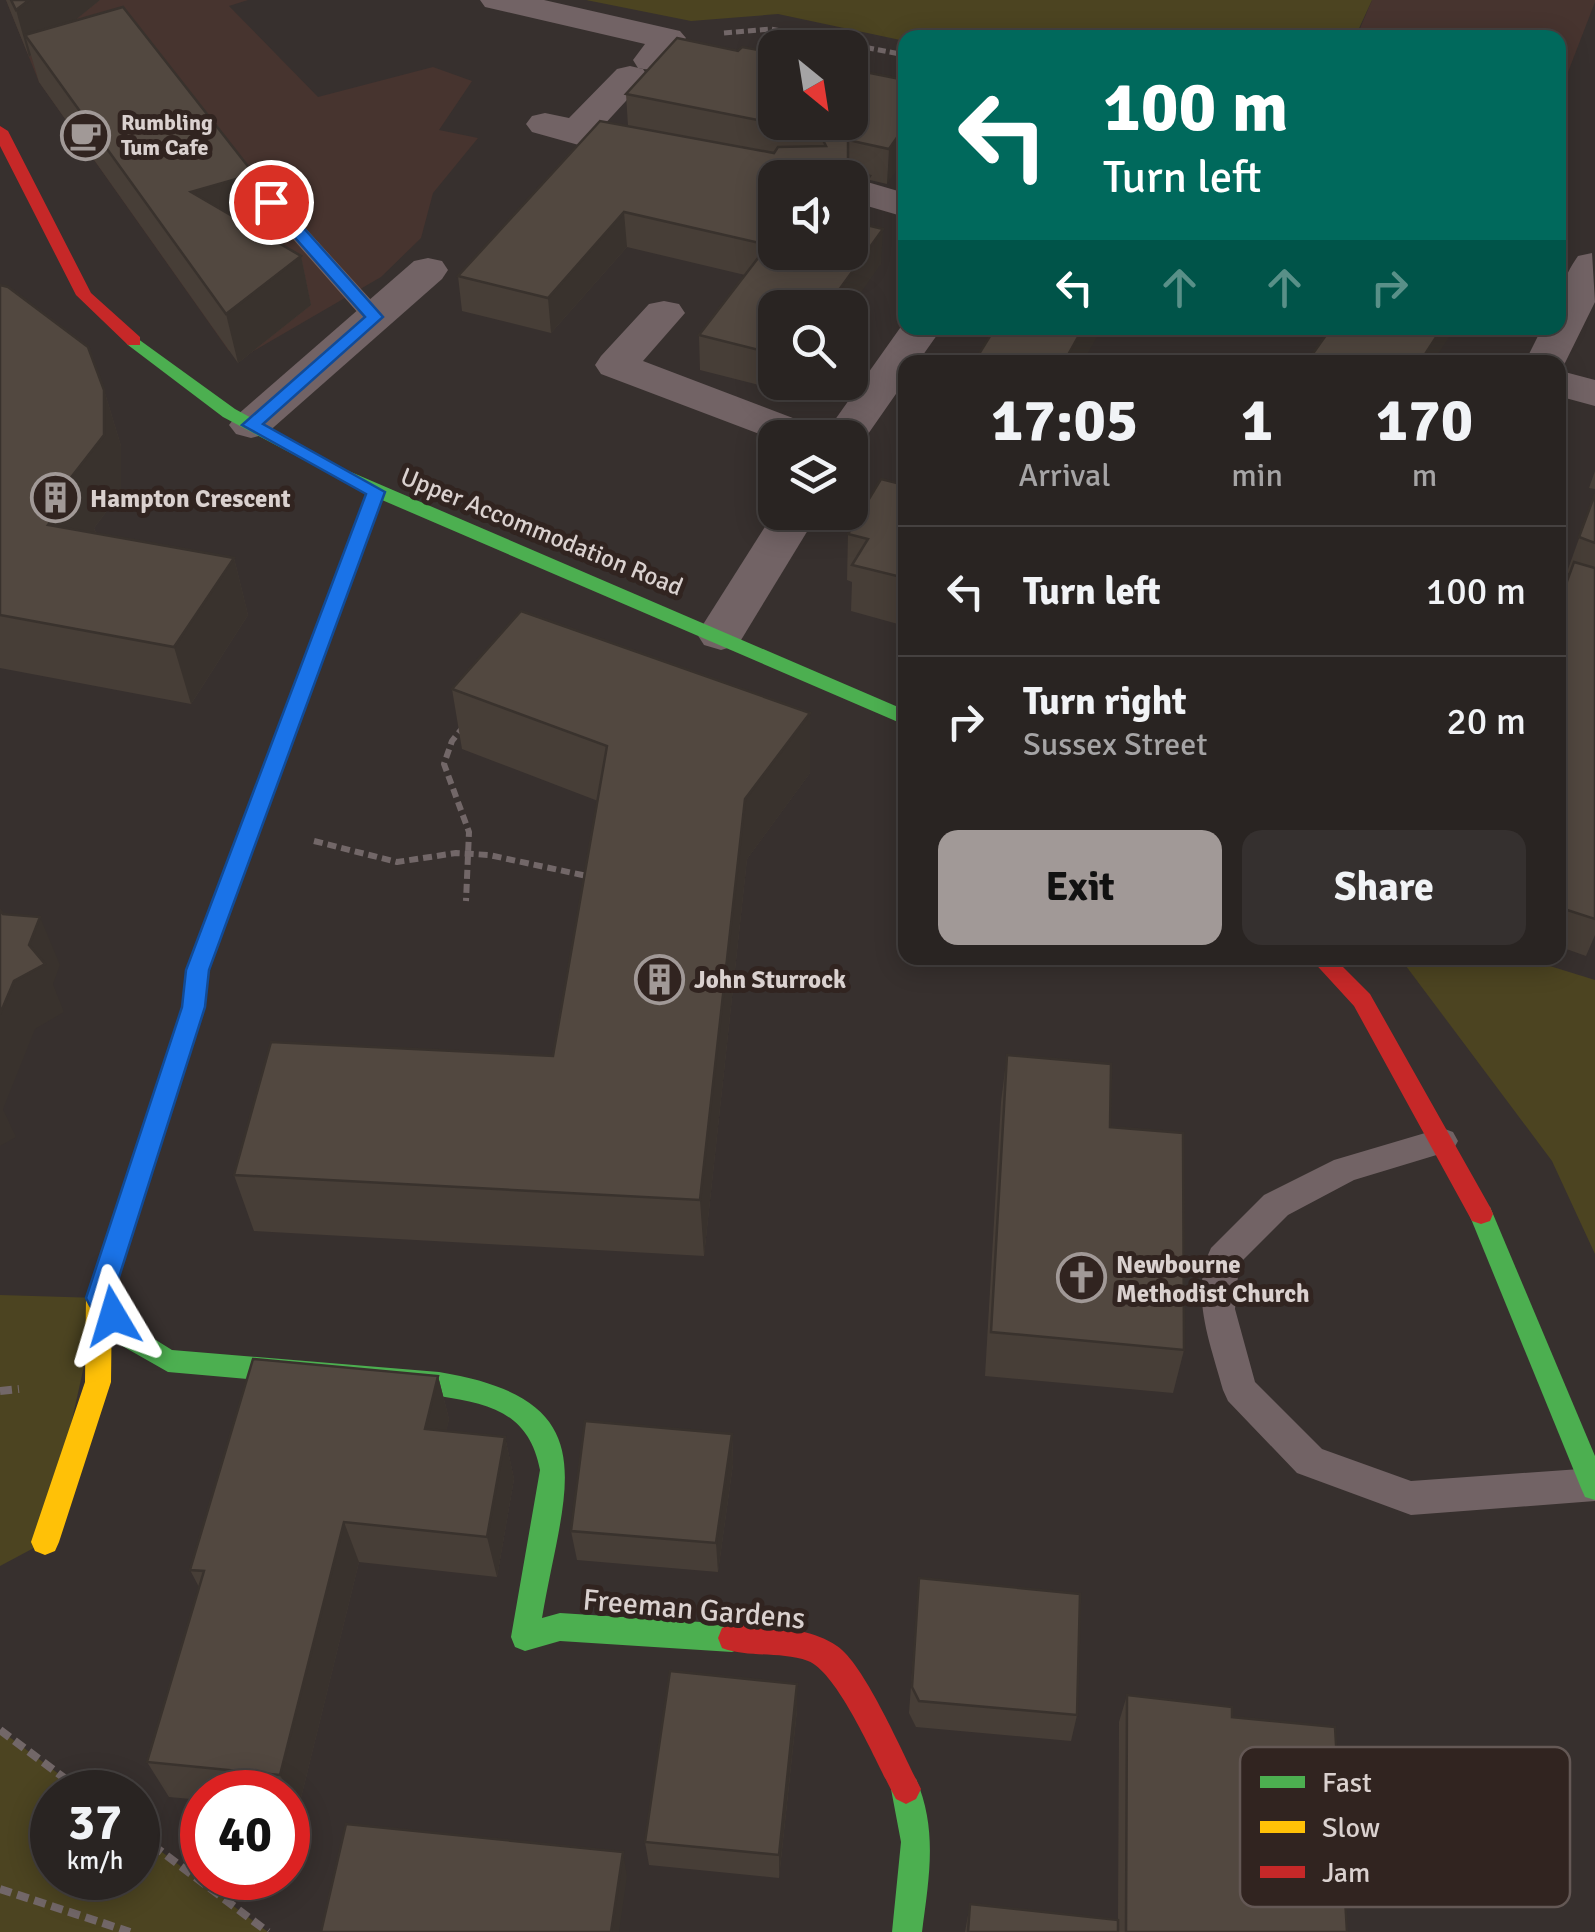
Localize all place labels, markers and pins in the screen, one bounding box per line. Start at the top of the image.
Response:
cafe icon: Rumbling Tum Cafe [60,109,112,161]
place label: Rumbling Tum Cafe [121,109,213,161]
pin [229,160,314,245]
building icon: Hampton Crescent [29,472,81,524]
place label: Hampton Crescent [90,483,291,514]
building icon: John Sturrock [633,953,685,1005]
place label: John Sturrock [694,964,846,995]
place label: Newbourne Methodist Church [1116,1249,1310,1309]
church icon: Newbourne Methodist Church [1055,1252,1107,1304]

